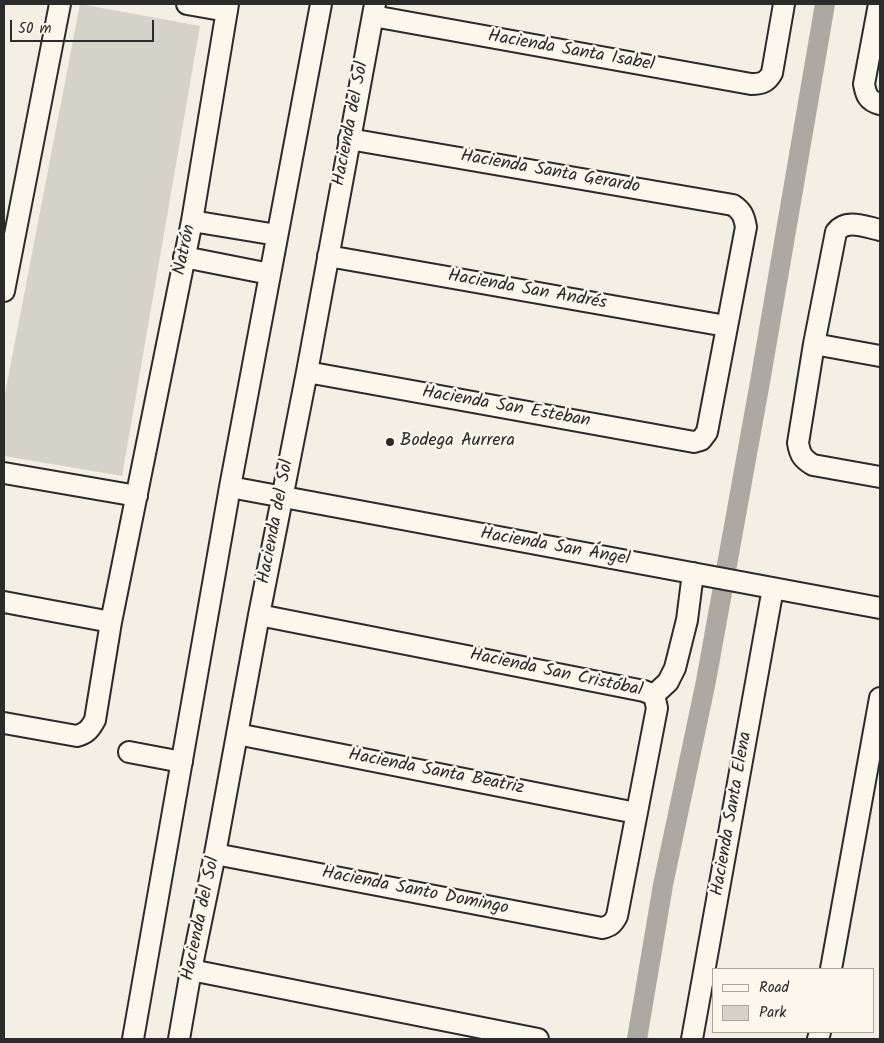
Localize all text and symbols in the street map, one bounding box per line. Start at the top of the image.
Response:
scale bar [12,10,156,42]
text: 50 m [18,17,52,41]
street label: Hacienda Santa Isabel [486,27,656,77]
street label: Hacienda del Sol [329,60,375,188]
street label: Hacienda Santa Gerardo [459,147,641,199]
street label: Natrón [170,223,202,277]
street label: Hacienda San Andrés [446,266,608,316]
street label: Hacienda San Esteban [420,383,592,433]
place label: Bodega Aurrera [400,431,515,453]
marker: Bodega Aurrera [384,436,396,448]
street label: Hacienda del Sol [254,458,300,586]
street label: Hacienda San Ángel [479,524,631,572]
street label: Hacienda San Cristóbal [468,645,644,703]
street label: Hacienda Santa Elena [708,730,758,898]
street label: Hacienda Santa Beatriz [346,745,526,801]
street label: Hacienda del Sol [178,855,226,983]
street label: Hacienda Santo Domingo [320,863,510,921]
legend [712,968,874,1033]
text: Road [759,976,789,1000]
text: Park [759,1001,786,1025]

